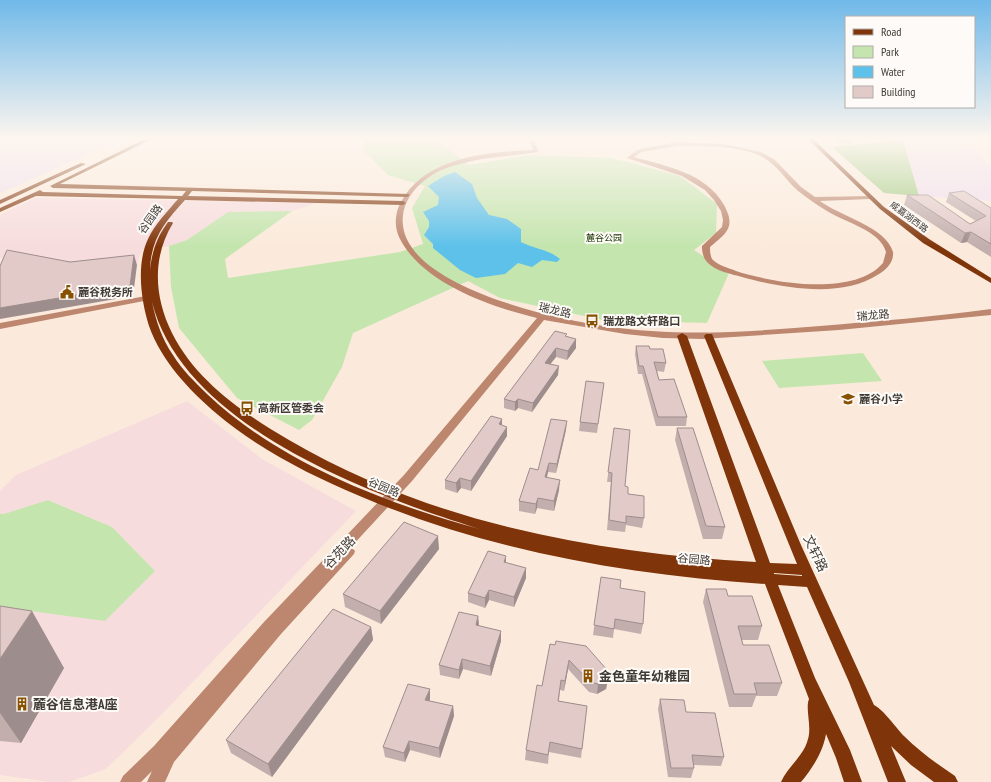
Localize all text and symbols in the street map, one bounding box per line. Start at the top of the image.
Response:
legend [845,16,975,108]
text: Road [881,24,901,39]
text: Park [881,44,899,59]
text: Water [881,64,906,79]
text: Building [881,84,916,99]
street label: 咸嘉湖西路 [888,199,931,235]
street label: 谷园路 [135,201,165,237]
park label: 麓谷公园 [586,232,622,243]
public building icon: 麓谷税务所 [59,284,75,300]
place label: 麓谷税务所 [78,285,133,299]
street label: 瑞龙路 [537,299,573,321]
street label: 瑞龙路 [856,307,890,323]
bus stop icon: 瑞龙路文轩路口 [584,313,600,329]
place label: 瑞龙路文轩路口 [603,314,680,328]
school or university icon: 麓谷小学 [840,391,856,407]
place label: 麓谷小学 [859,392,903,406]
bus stop icon: 高新区管委会 [239,400,255,416]
place label: 高新区管委会 [258,401,324,415]
street label: 谷园路 [366,474,402,500]
street label: 谷苑路 [320,532,359,572]
street label: 文轩路 [800,532,831,574]
street label: 谷园路 [677,551,711,567]
building icon: 金色童年幼稚园 [580,668,596,684]
place label: 金色童年幼稚园 [599,668,690,685]
building icon: 麓谷信息港A座 [14,696,30,712]
place label: 麓谷信息港A座 [33,696,118,713]

